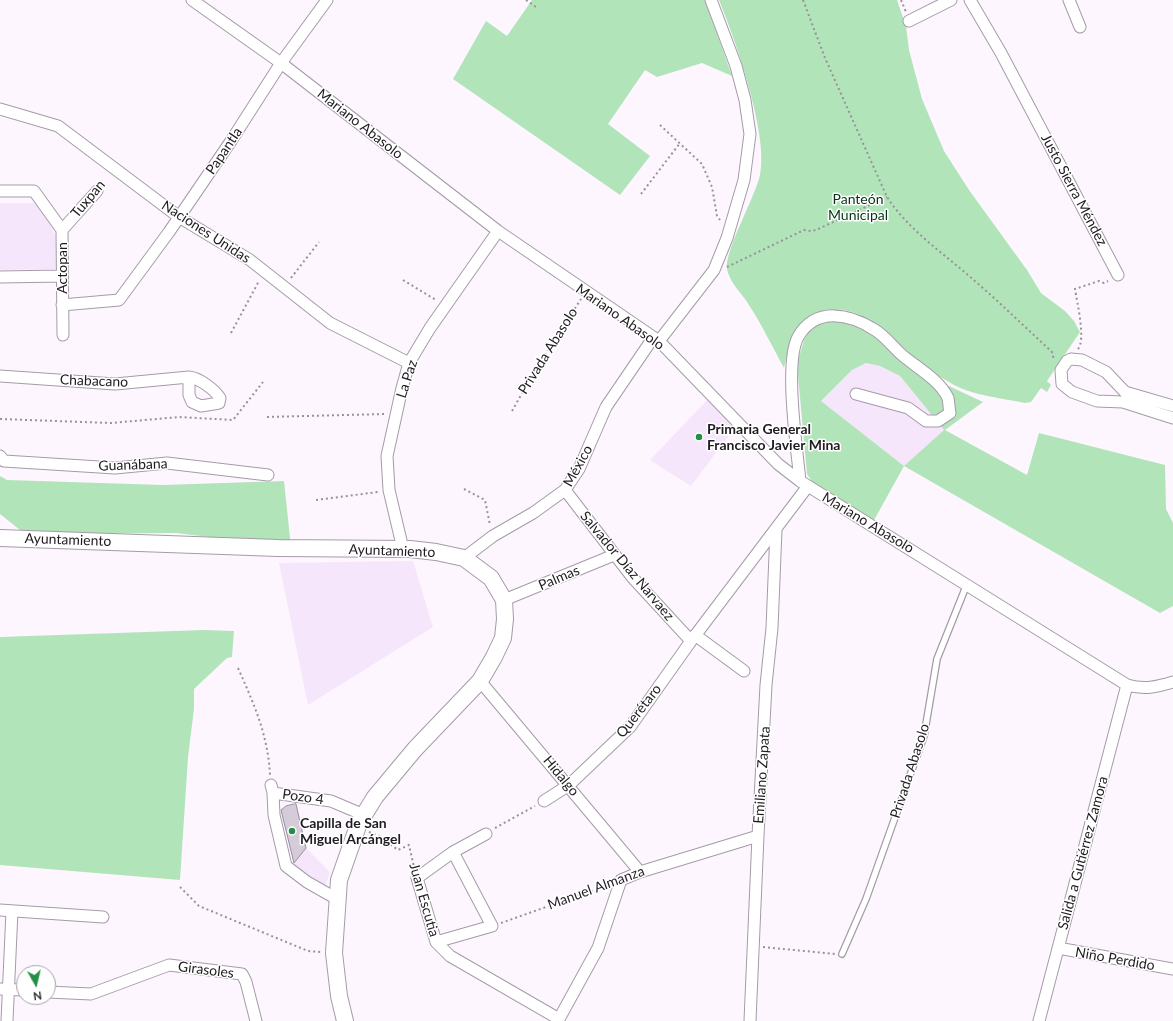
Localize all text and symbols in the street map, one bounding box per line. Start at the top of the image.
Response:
street label: Mariano Abasolo [314,85,406,163]
street label: Papantla [202,124,246,178]
street label: Justo Sierra Méndez [1037,131,1111,249]
street label: Tuxpan [67,177,109,221]
park label: Panteón Municipal [828,191,888,224]
street label: Naciones Unidas [158,197,254,267]
street label: Actopan [54,242,70,294]
street label: Mariano Abasolo [573,280,667,354]
street label: Privada Abasolo [515,305,581,397]
street label: La Paz [393,358,421,400]
street label: Chabacano [60,371,128,391]
place label: Primaria General Francisco Javier Mina [707,421,840,454]
marker: Primaria General Francisco Javier Mina [694,432,704,442]
street label: México [560,442,596,490]
street label: Guanábana [98,455,168,475]
street label: Mariano Abasolo [819,489,917,557]
street label: Salvador Díaz Narvaez [576,508,678,624]
street label: Ayuntamiento [24,530,112,550]
street label: Ayuntamiento [348,541,436,561]
street label: Palmas [536,562,582,594]
street label: Querétaro [613,681,665,741]
street label: Privada Abasolo [887,722,933,820]
street label: Emiliano Zapata [750,726,774,824]
street label: Hidalgo [539,753,583,799]
street label: Salida a Gutiérrez Zamora [1054,775,1112,931]
street label: Pozo 4 [281,786,325,808]
place label: Capilla de San Miguel Arcángel [300,815,401,848]
marker: Capilla de San Miguel Arcángel [287,826,297,836]
street label: Juan Escutia [405,861,443,939]
street label: Manuel Almanza [545,863,647,913]
street label: Niño Perdido [1074,944,1156,974]
street label: Girasoles [177,958,235,982]
north arrow [16,965,56,1005]
text: N [33,989,43,1003]

